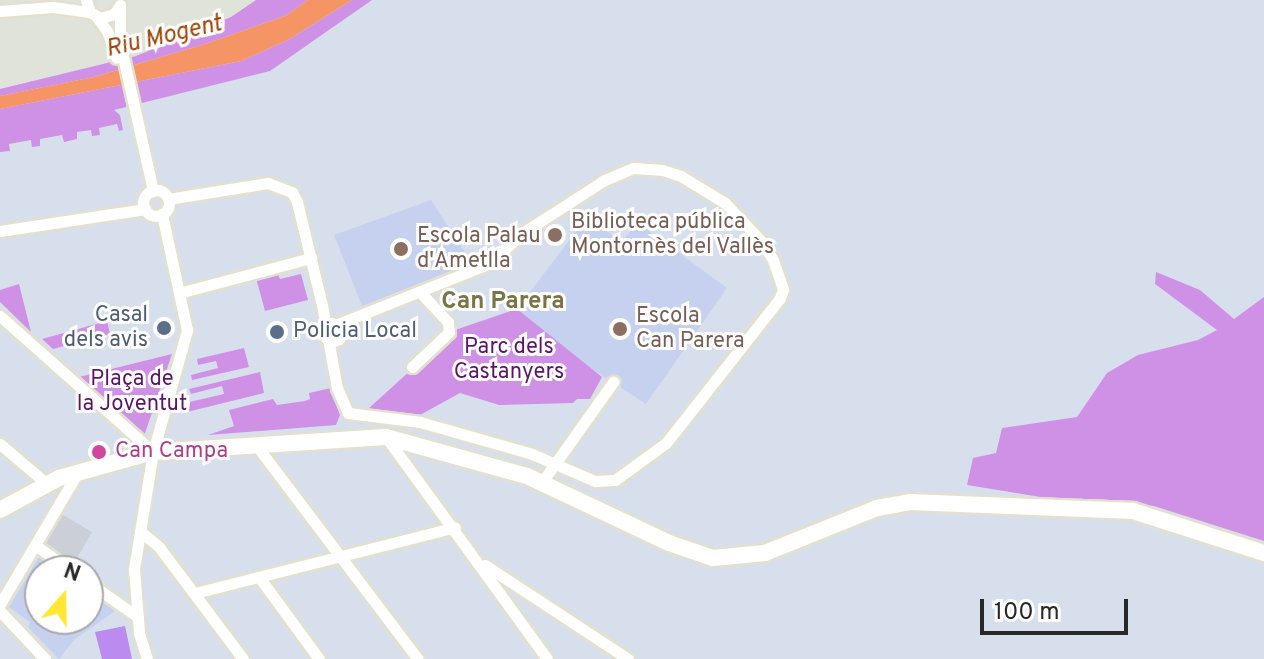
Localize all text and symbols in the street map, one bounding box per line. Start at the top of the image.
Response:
water label: Riu Mogent [103,11,225,65]
place label: Biblioteca pública Montornès del Vallès [571,209,775,260]
place label: Escola Palau d'Ametlla [417,223,541,274]
marker: Biblioteca pública Montornès del Vallès [546,226,564,244]
marker: Escola Palau d'Ametlla [392,240,410,258]
district label: Can Parera [441,289,565,317]
place label: Casal dels avis [64,302,148,354]
place label: Escola Can Parera [636,303,745,354]
marker: Casal dels avis [155,319,173,337]
place label: Policia Local [293,319,417,345]
marker: Escola Can Parera [611,320,629,338]
marker: Policia Local [268,323,286,341]
park label: Parc dels Castanyers [454,334,564,386]
park label: Plaça de la Joventut [77,366,187,418]
place label: Can Campa [115,439,228,465]
marker: Can Campa [90,443,108,461]
north arrow [24,555,104,635]
text: N [60,558,84,589]
scale bar [984,583,1132,633]
text: 100 m [994,598,1060,628]

